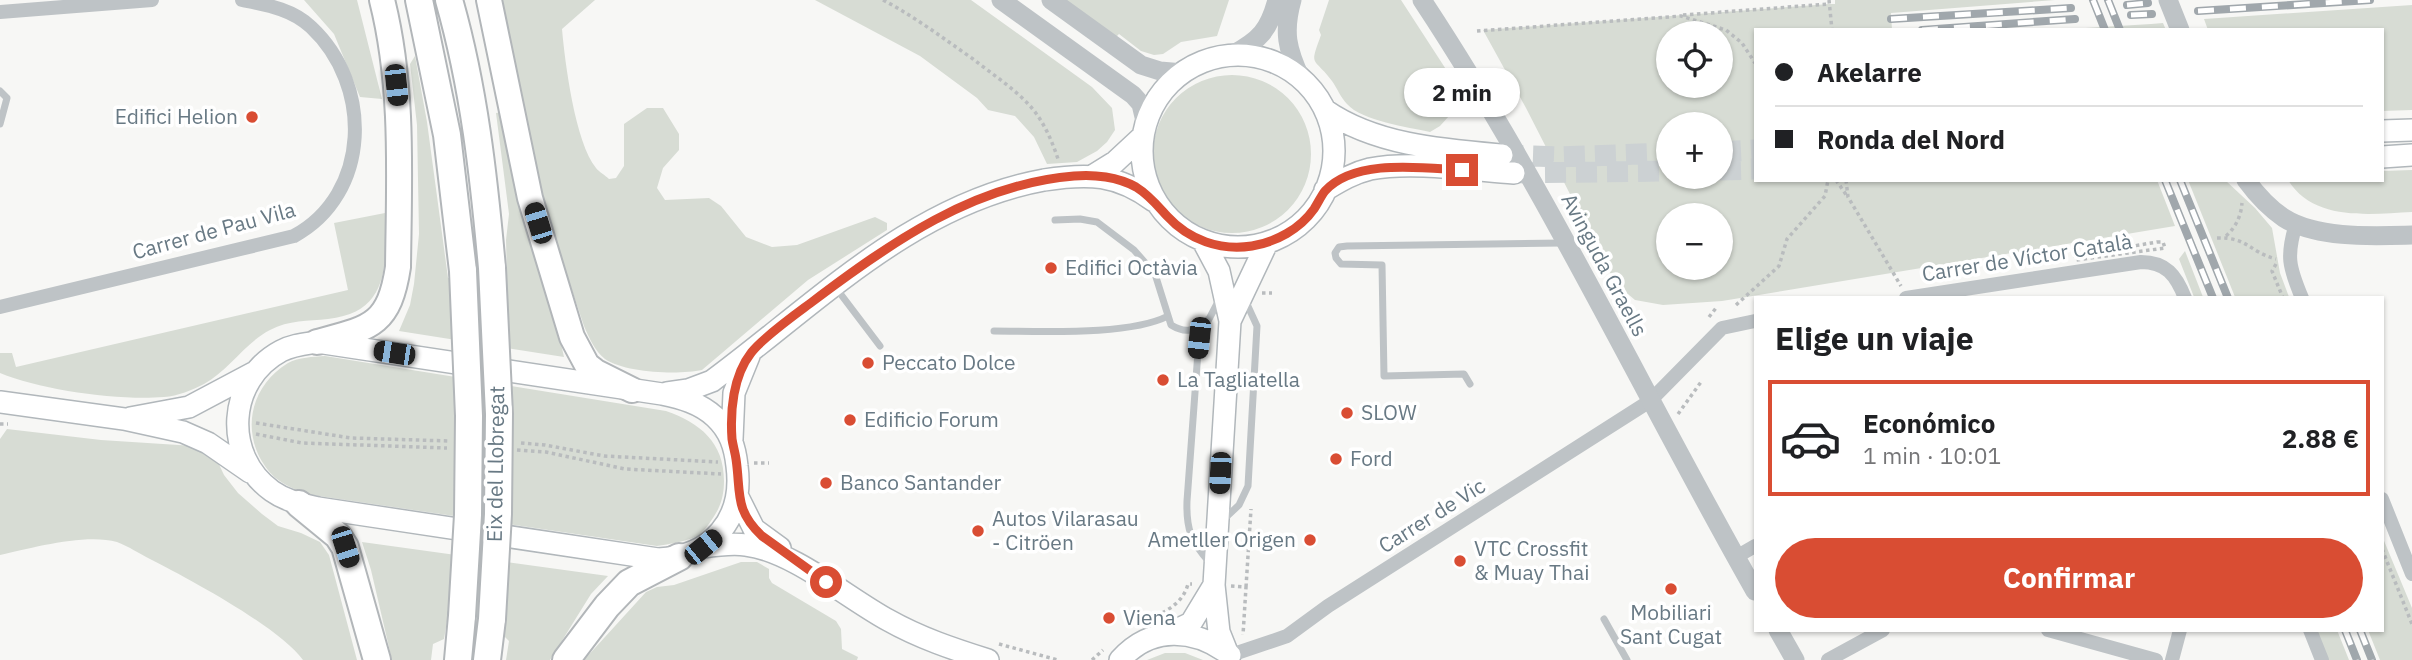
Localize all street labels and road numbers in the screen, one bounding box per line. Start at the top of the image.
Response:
street label: Avinguda Graells [1555,188,1654,341]
street label: Carrer de Pau Vila [129,195,299,265]
street label: Carrer de Víctor Català [1920,227,2134,287]
street label: Eix del Llobregat [480,386,510,542]
street label: Carrer de Vic [1373,471,1490,559]

